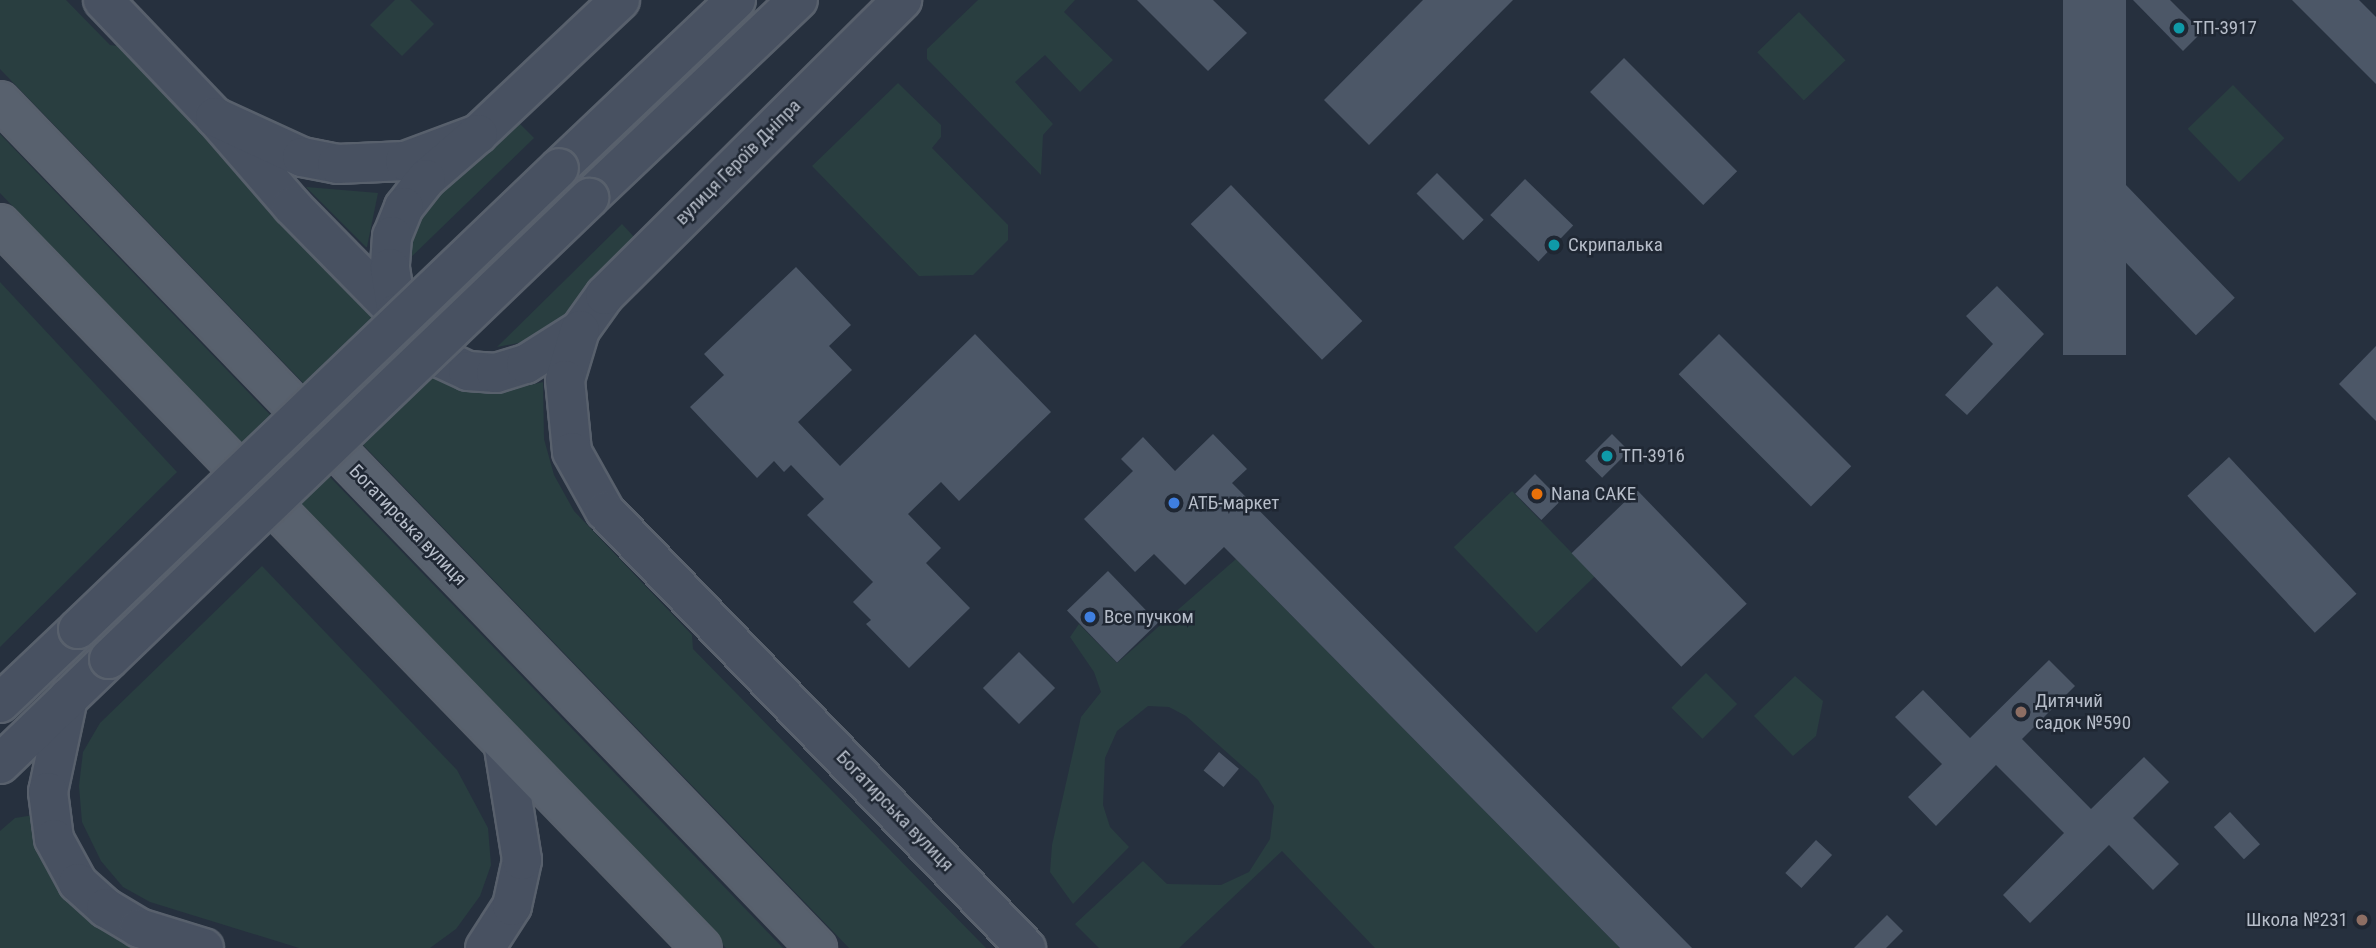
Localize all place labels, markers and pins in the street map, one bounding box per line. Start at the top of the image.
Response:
place label: ТП-3917 [2193,17,2257,39]
marker: ТП-3917 [2171,20,2187,36]
place label: Скрипалька [1568,234,1663,256]
marker: Скрипалька [1546,237,1562,253]
place label: ТП-3916 [1621,445,1685,467]
marker: ТП-3916 [1599,448,1615,464]
place label: Nana CAKE [1551,483,1636,505]
marker: Nana CAKE [1529,486,1545,502]
place label: АТБ-маркет [1188,492,1279,514]
marker: АТБ-маркет [1166,495,1182,511]
place label: Все пучком [1104,606,1194,628]
marker: Все пучком [1082,609,1098,625]
place label: Дитячий садок №590 [2035,690,2131,734]
marker: Дитячий садок №590 [2013,704,2029,720]
place label: Школа №231 [2246,909,2348,931]
marker: Школа №231 [2354,912,2370,928]

